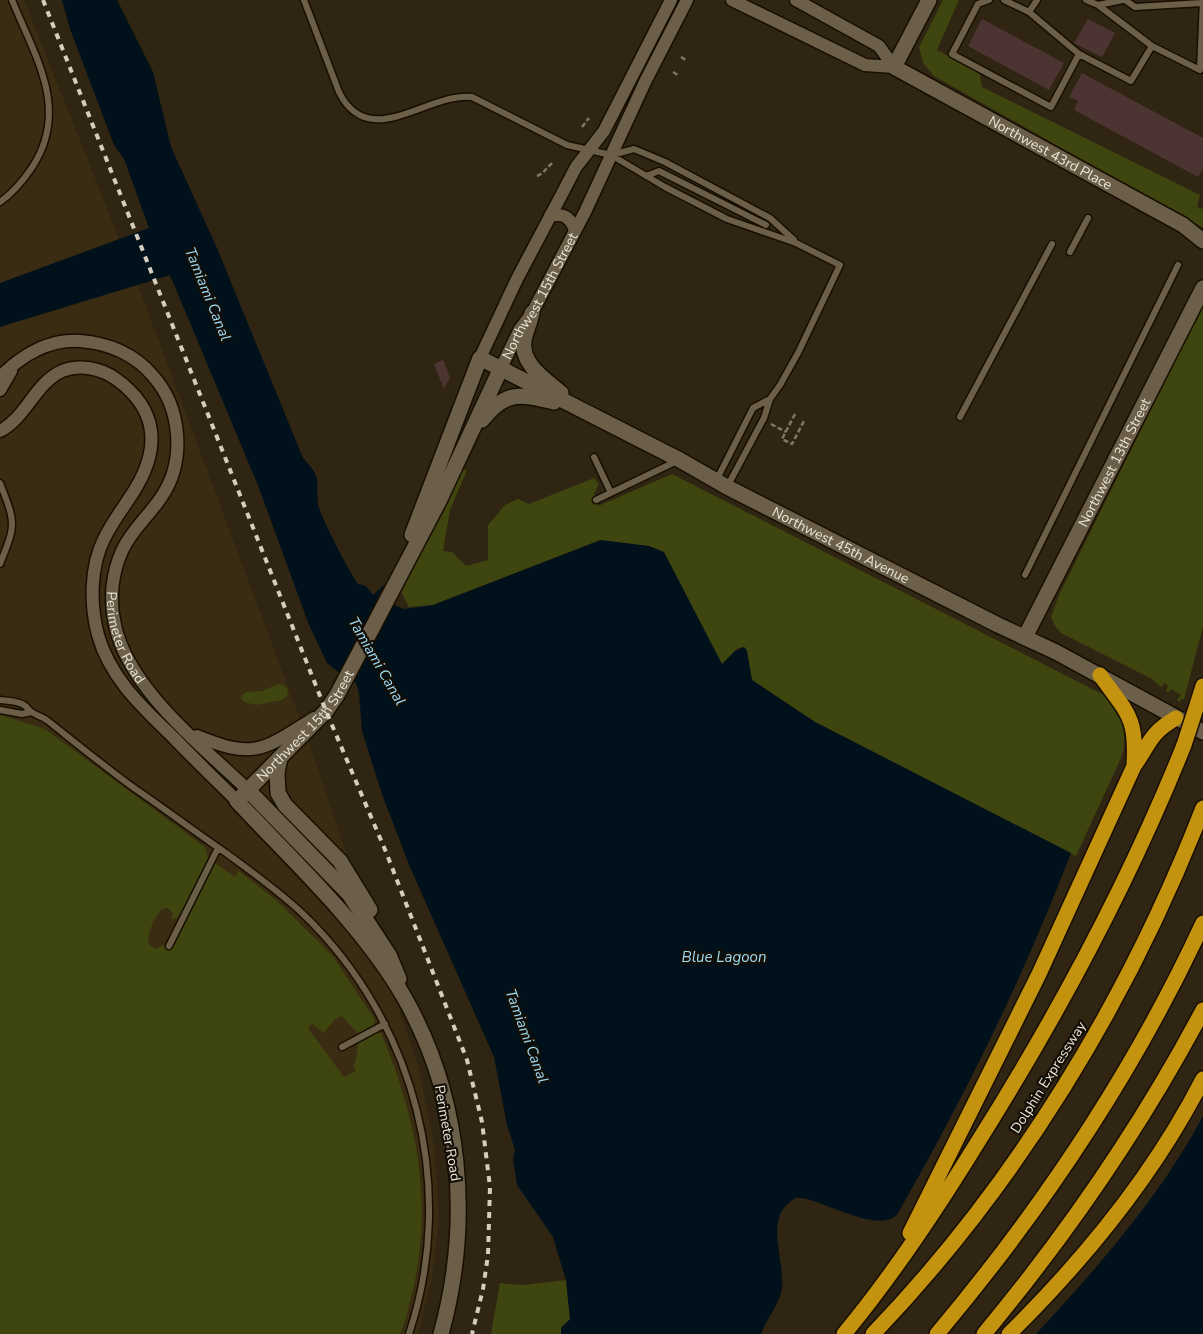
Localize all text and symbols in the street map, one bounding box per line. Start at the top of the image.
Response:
street label: Northwest 43rd Place [985,111,1116,195]
street label: Northwest 15th Street [498,229,583,363]
water label: Tamiami Canal [180,244,236,344]
street label: Northwest 13th Street [1074,395,1155,530]
street label: Northwest 45th Avenue [769,503,912,588]
street label: Perimeter Road [102,591,149,688]
water label: Tamiami Canal [344,613,410,709]
street label: Northwest 15th Street [252,667,359,786]
water label: Blue Lagoon [682,947,766,967]
water label: Tamiami Canal [501,986,553,1086]
street label: Dolphin Expressway [1006,1017,1091,1137]
street label: Perimeter Road [430,1084,465,1183]

